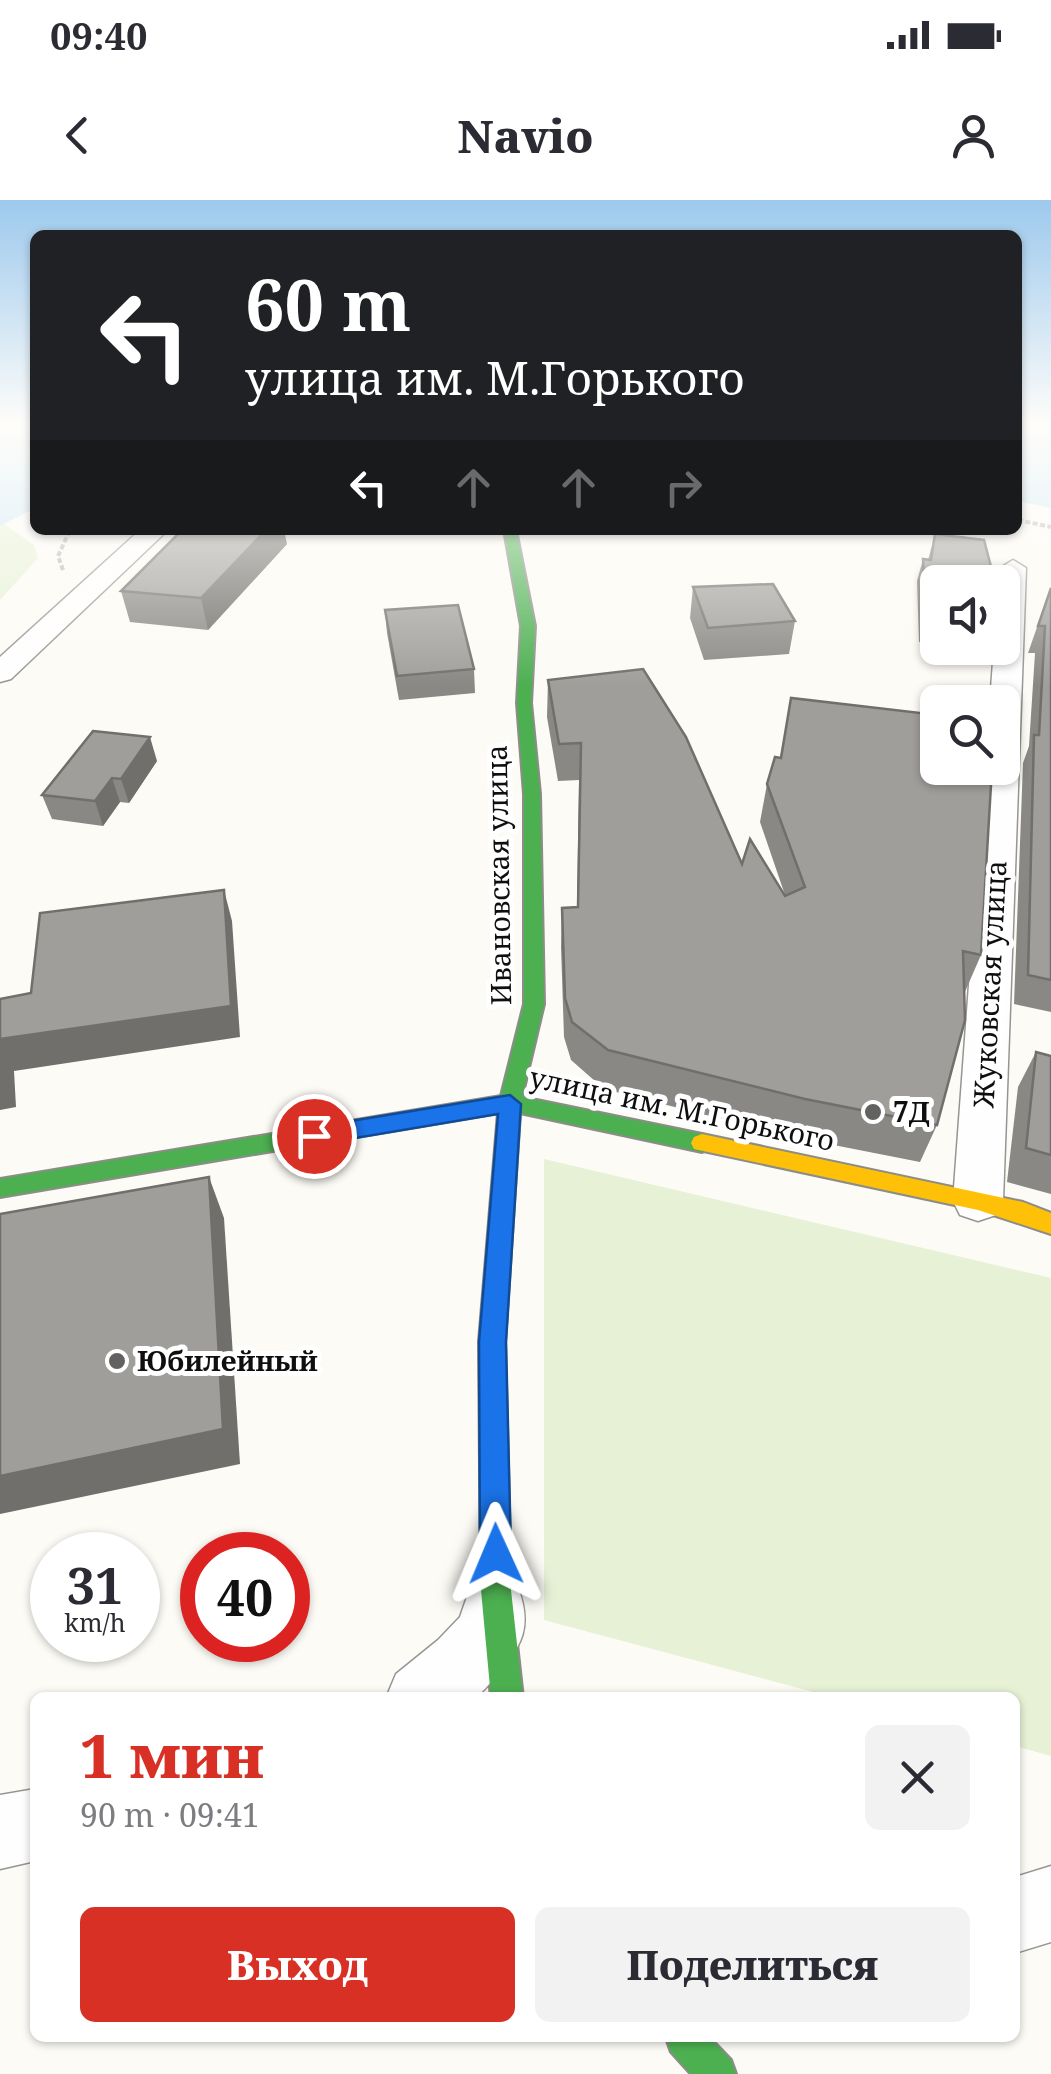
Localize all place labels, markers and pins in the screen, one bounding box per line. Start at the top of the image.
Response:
place label: 7Д [893,1092,930,1130]
pin [272,1094,357,1179]
marker: 7Д [862,1101,884,1123]
place label: Юбилейный [137,1341,318,1379]
marker: Юбилейный [106,1350,128,1372]

